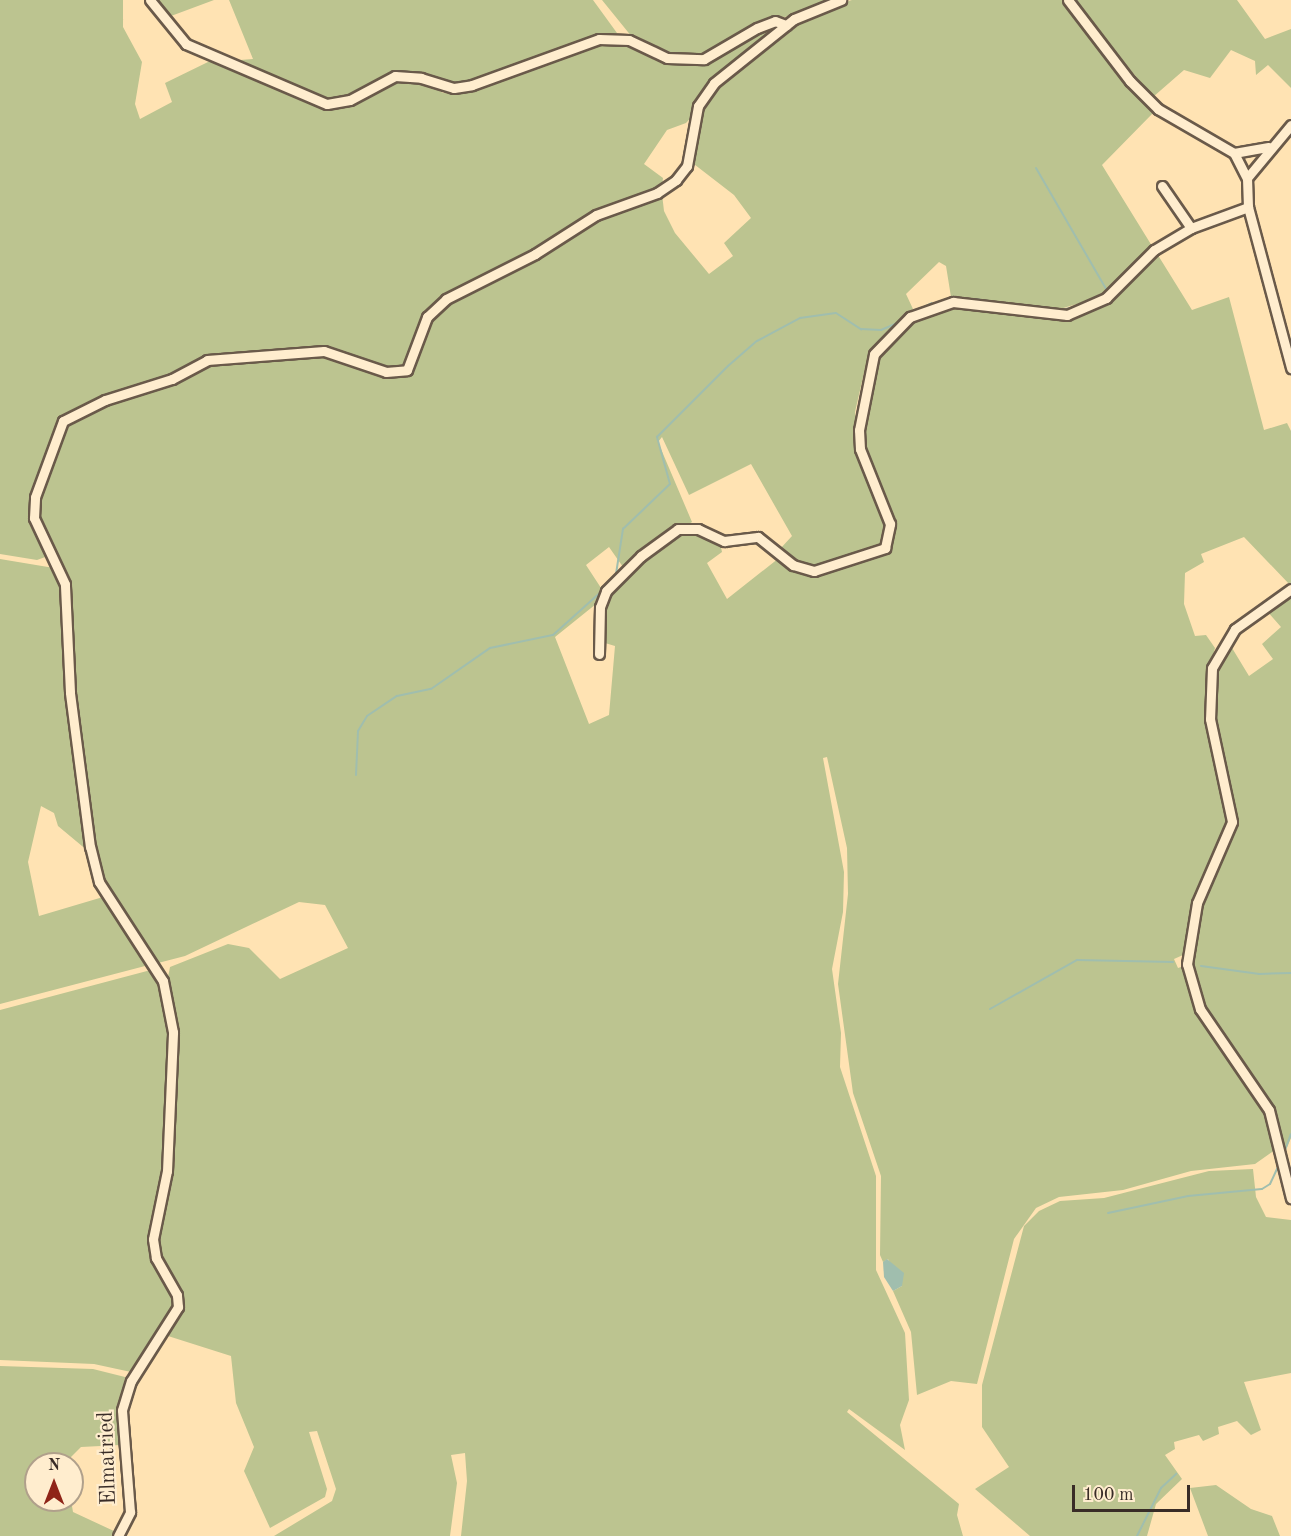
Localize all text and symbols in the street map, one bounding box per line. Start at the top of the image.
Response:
street label: Elmatried [93,1411,123,1505]
north arrow [24,1452,84,1512]
text: N [48,1458,60,1474]
scale bar [1075,1473,1194,1511]
text: 100 m [1083,1486,1134,1504]

